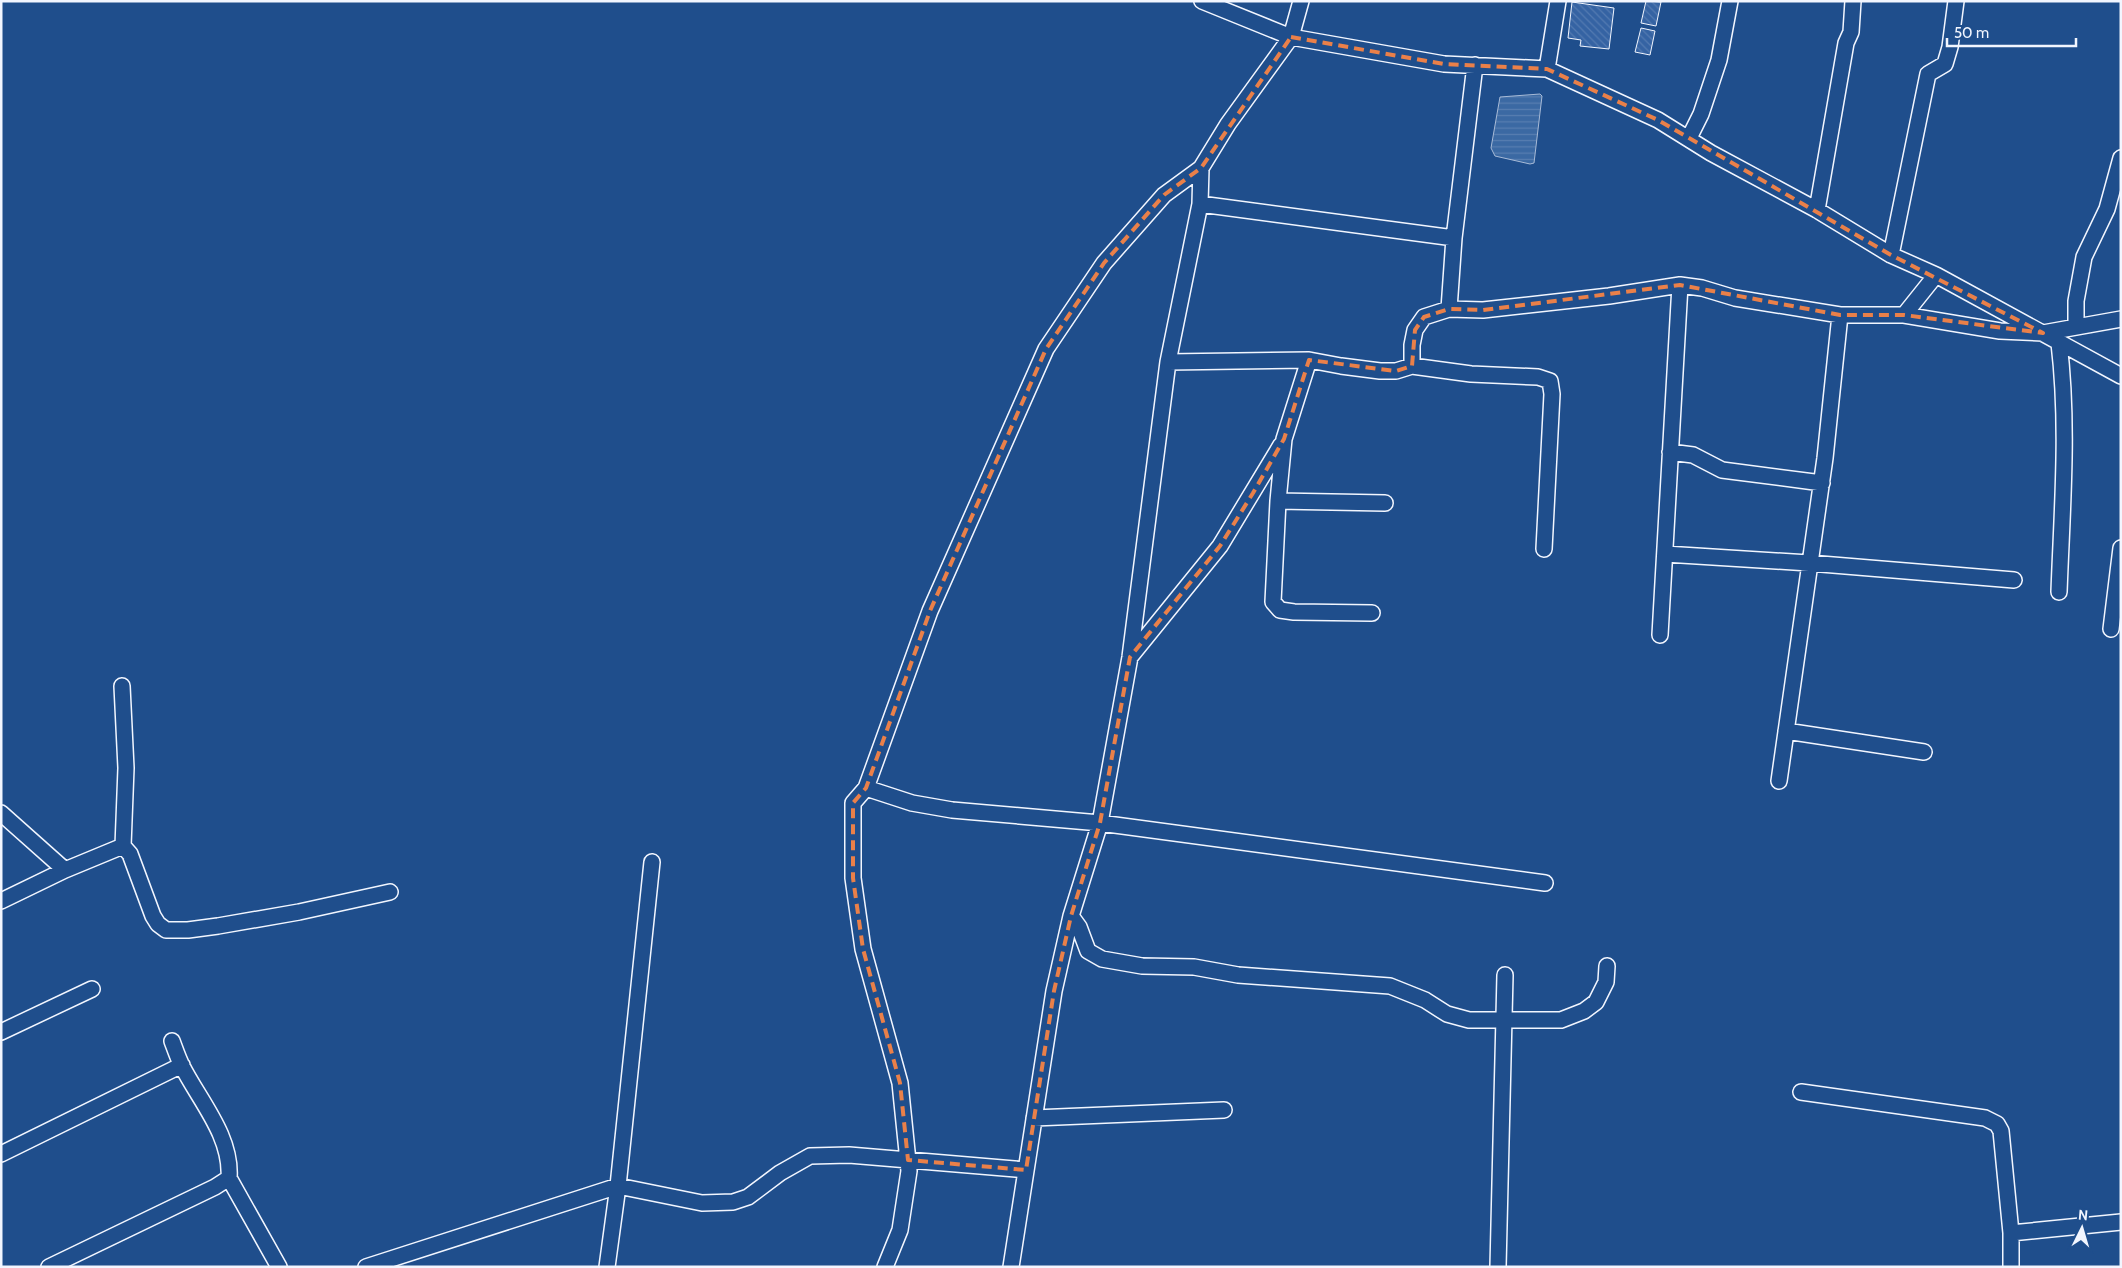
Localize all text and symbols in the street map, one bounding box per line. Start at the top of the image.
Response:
scale bar [1947,15,2076,47]
text: 50 m [1954,24,1989,42]
north arrow [2057,1203,2107,1253]
text: N [2077,1206,2089,1224]

